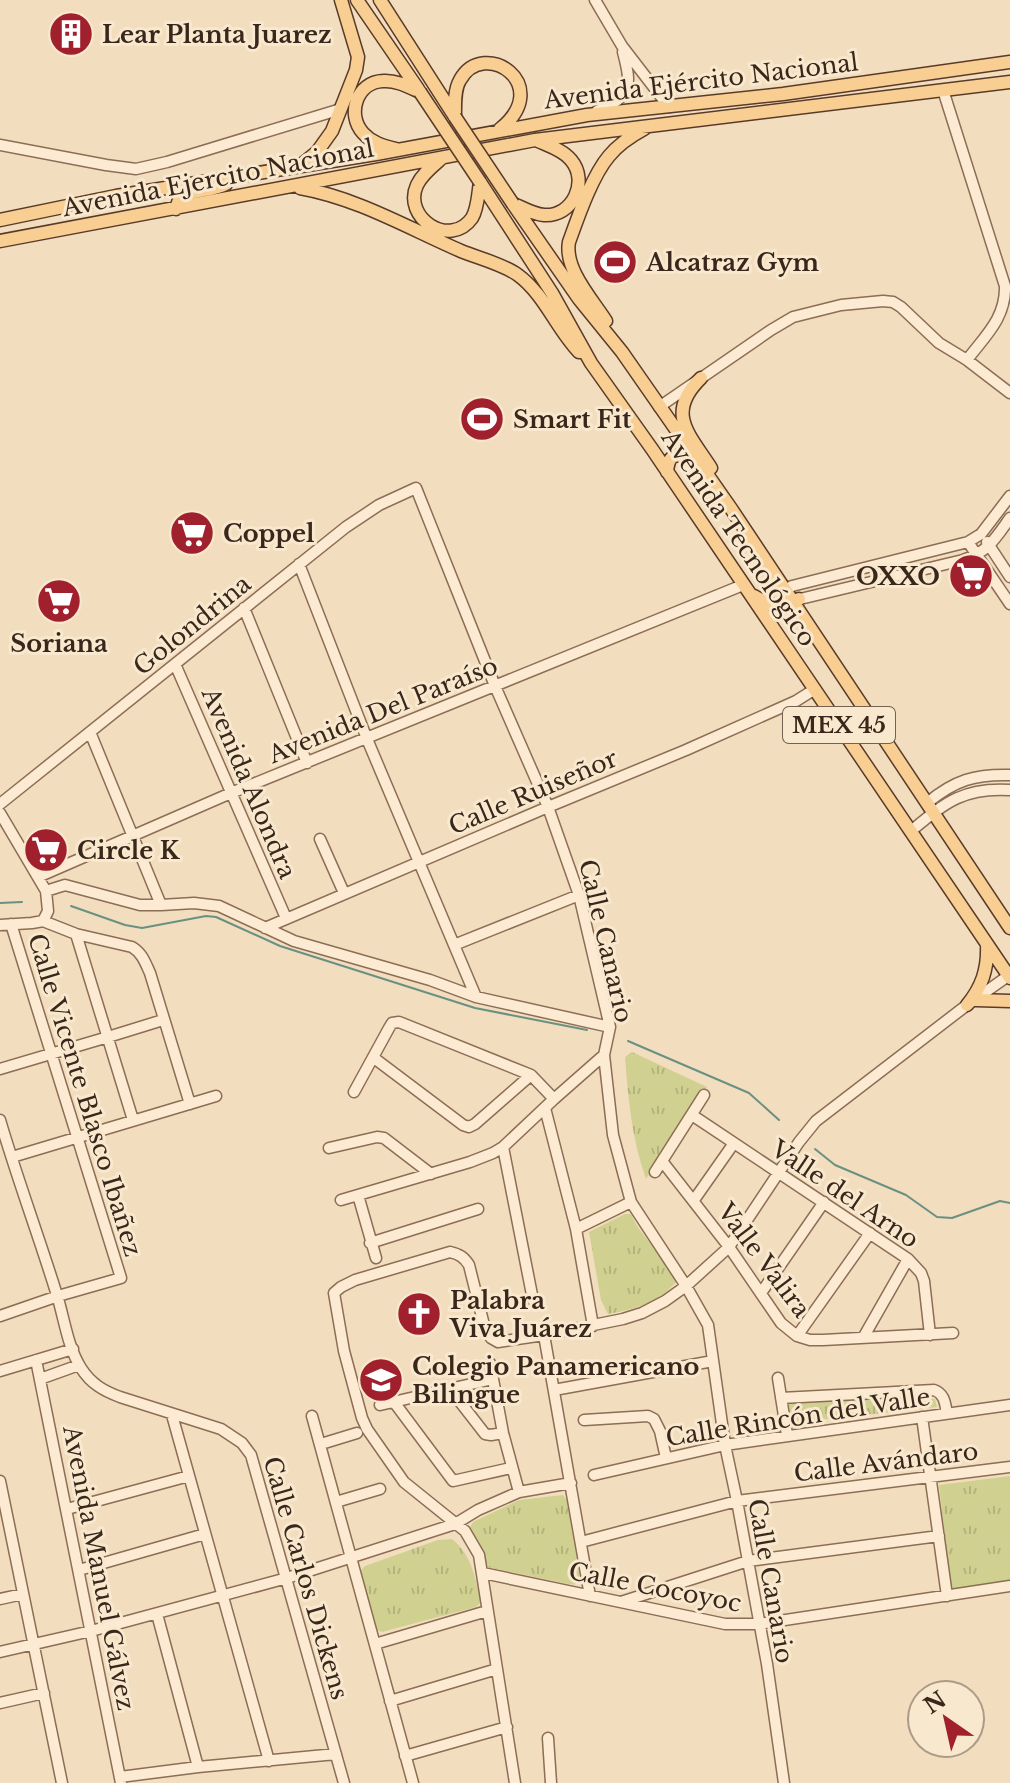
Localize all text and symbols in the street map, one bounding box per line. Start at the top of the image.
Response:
building icon: Lear Planta Juarez [47,10,95,58]
place label: Lear Planta Juarez [102,20,332,49]
street label: Avenida Ejército Nacional [541,47,860,115]
street label: Avenida Ejercito Nacional [59,134,376,223]
sports icon: Alcatraz Gym [591,238,639,286]
place label: Alcatraz Gym [645,248,819,277]
sports icon: Smart Fit [458,395,506,443]
place label: Smart Fit [513,405,632,434]
street label: Avenida Tecnológico [655,423,822,652]
supermarket icon: Coppel [168,509,216,557]
place label: Coppel [223,519,315,548]
supermarket icon: OXXO [947,552,995,600]
place label: OXXO [856,562,940,591]
street label: Golondrina [128,569,257,681]
supermarket icon: Soriana [35,577,83,625]
place label: Soriana [10,629,108,658]
street label: Avenida Del Paraíso [263,651,502,770]
street label: Avenida Alondra [195,682,303,883]
road number: MEX 45 [783,707,895,743]
street label: Calle Ruiseñor [444,743,622,841]
supermarket icon: Circle K [22,826,70,874]
place label: Circle K [77,836,181,865]
street label: Calle Canario [573,857,639,1025]
street label: Calle Vicente Blasco Ibañez [22,930,148,1260]
street label: Valle del Arno [765,1133,924,1254]
street label: Valle Valira [711,1196,817,1323]
place label: Palabra Viva Juárez [449,1286,592,1343]
church icon: Palabra Viva Juárez [395,1290,443,1338]
place label: Colegio Panamericano Bilingue [412,1352,699,1409]
school or university icon: Colegio Panamericano Bilingue [357,1356,405,1404]
street label: Calle Rincón del Valle [664,1382,932,1452]
street label: Avenida Manuel Gálvez [57,1422,141,1713]
street label: Calle Avándaro [792,1436,980,1488]
street label: Calle Carlos Dickens [257,1453,355,1703]
street label: Calle Canario [742,1496,800,1666]
street label: Calle Cocoyoc [566,1556,744,1618]
north arrow [906,1679,986,1759]
text: N [919,1686,951,1720]

